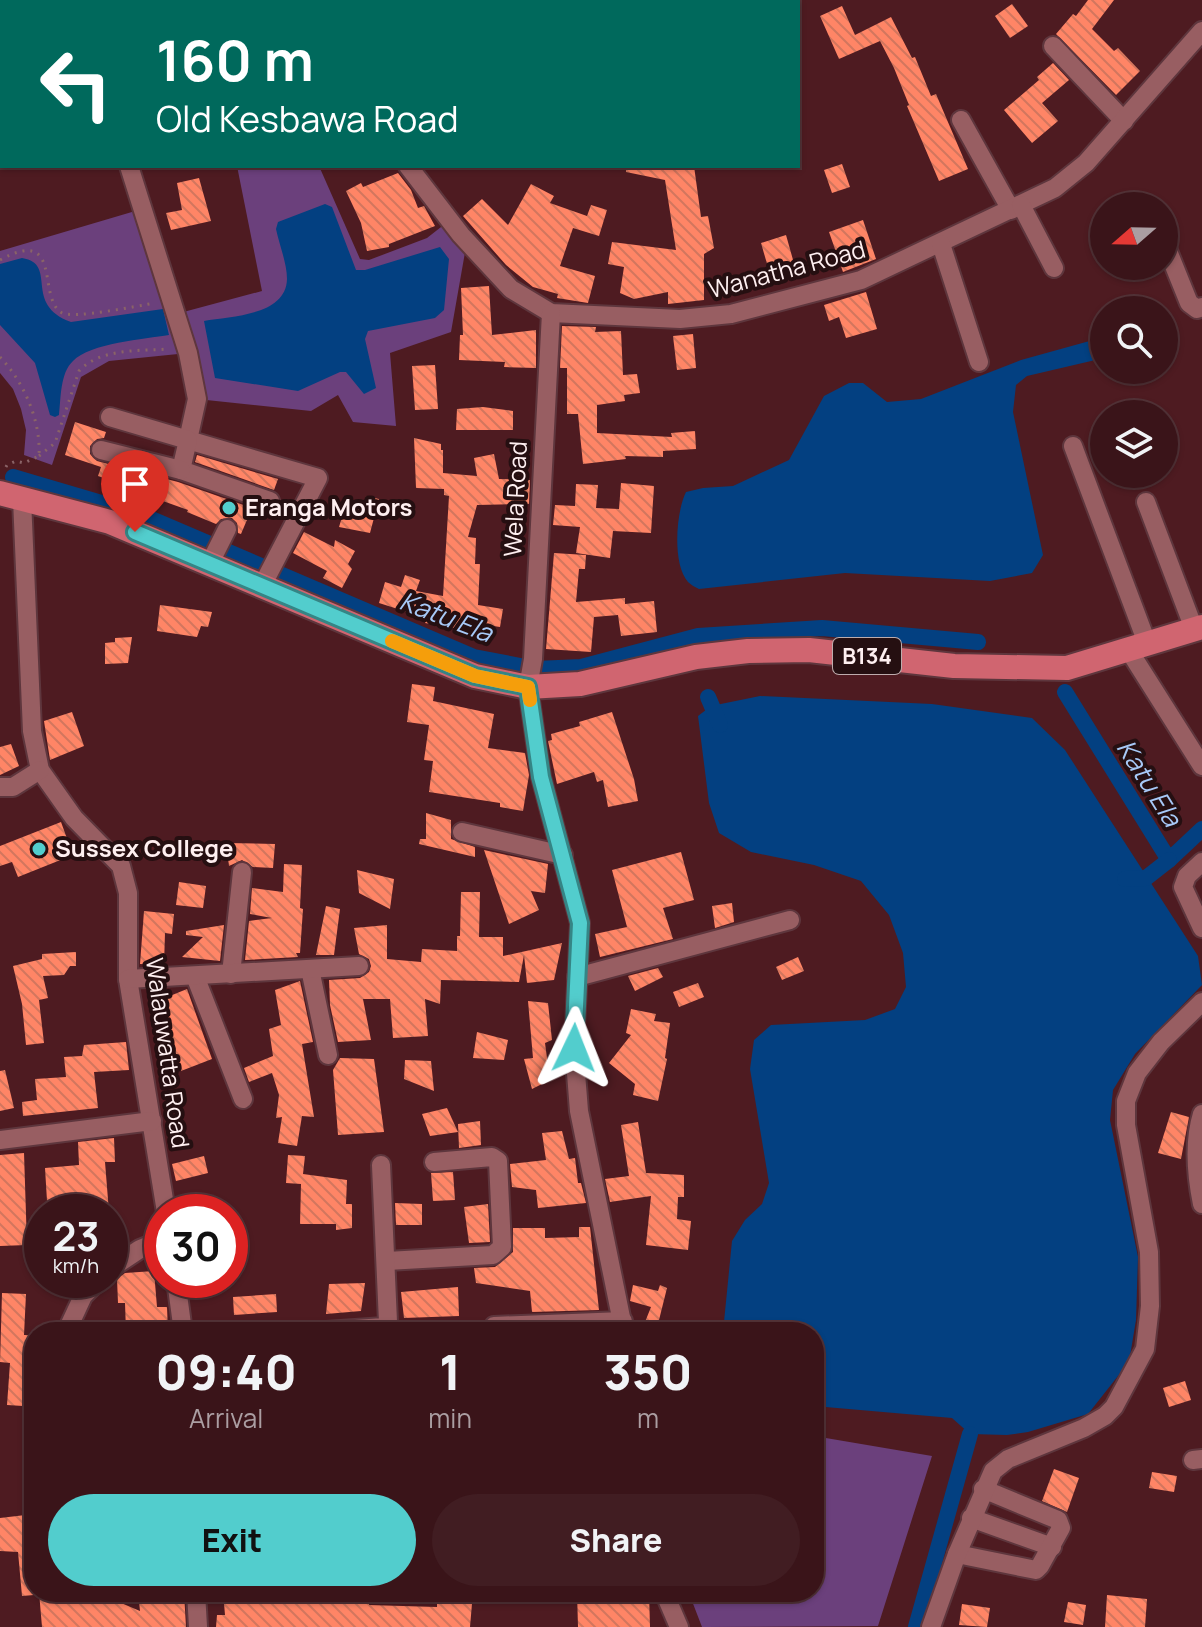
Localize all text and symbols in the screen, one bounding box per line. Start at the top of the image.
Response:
text: 160 m [156,21,314,98]
icon: left [24,32,128,136]
text: Old Kesbawa Road [156,94,459,143]
north arrow [1090,192,1178,280]
map controls [1090,192,1178,488]
street label: Wanatha Road [704,232,869,305]
button: search [1090,296,1178,384]
button: layers [1090,400,1178,488]
street label: Wela Road [495,440,534,558]
pin [101,450,169,532]
icon: arrive [113,462,157,506]
place label: Eranga Motors [245,490,413,523]
marker: Eranga Motors [220,499,238,517]
water label: Katu Ela [395,582,499,651]
road number: B134 [833,638,901,674]
water label: Katu Ela [1109,732,1191,834]
place label: Sussex College [55,831,234,864]
marker: Sussex College [30,840,48,858]
street label: Walauwatta Road [139,956,198,1150]
position arrow [532,1006,616,1090]
speed limit sign: 30 [144,1194,248,1298]
text: 23 [52,1208,100,1263]
text: km/h [53,1252,99,1279]
text: 09:40 [156,1339,297,1404]
text: 1 [439,1339,461,1404]
text: 350 [603,1339,692,1404]
text: Arrival [189,1400,263,1436]
text: min [428,1400,472,1436]
text: m [637,1400,659,1436]
button: Exit [48,1494,416,1586]
button: Share [432,1494,800,1586]

